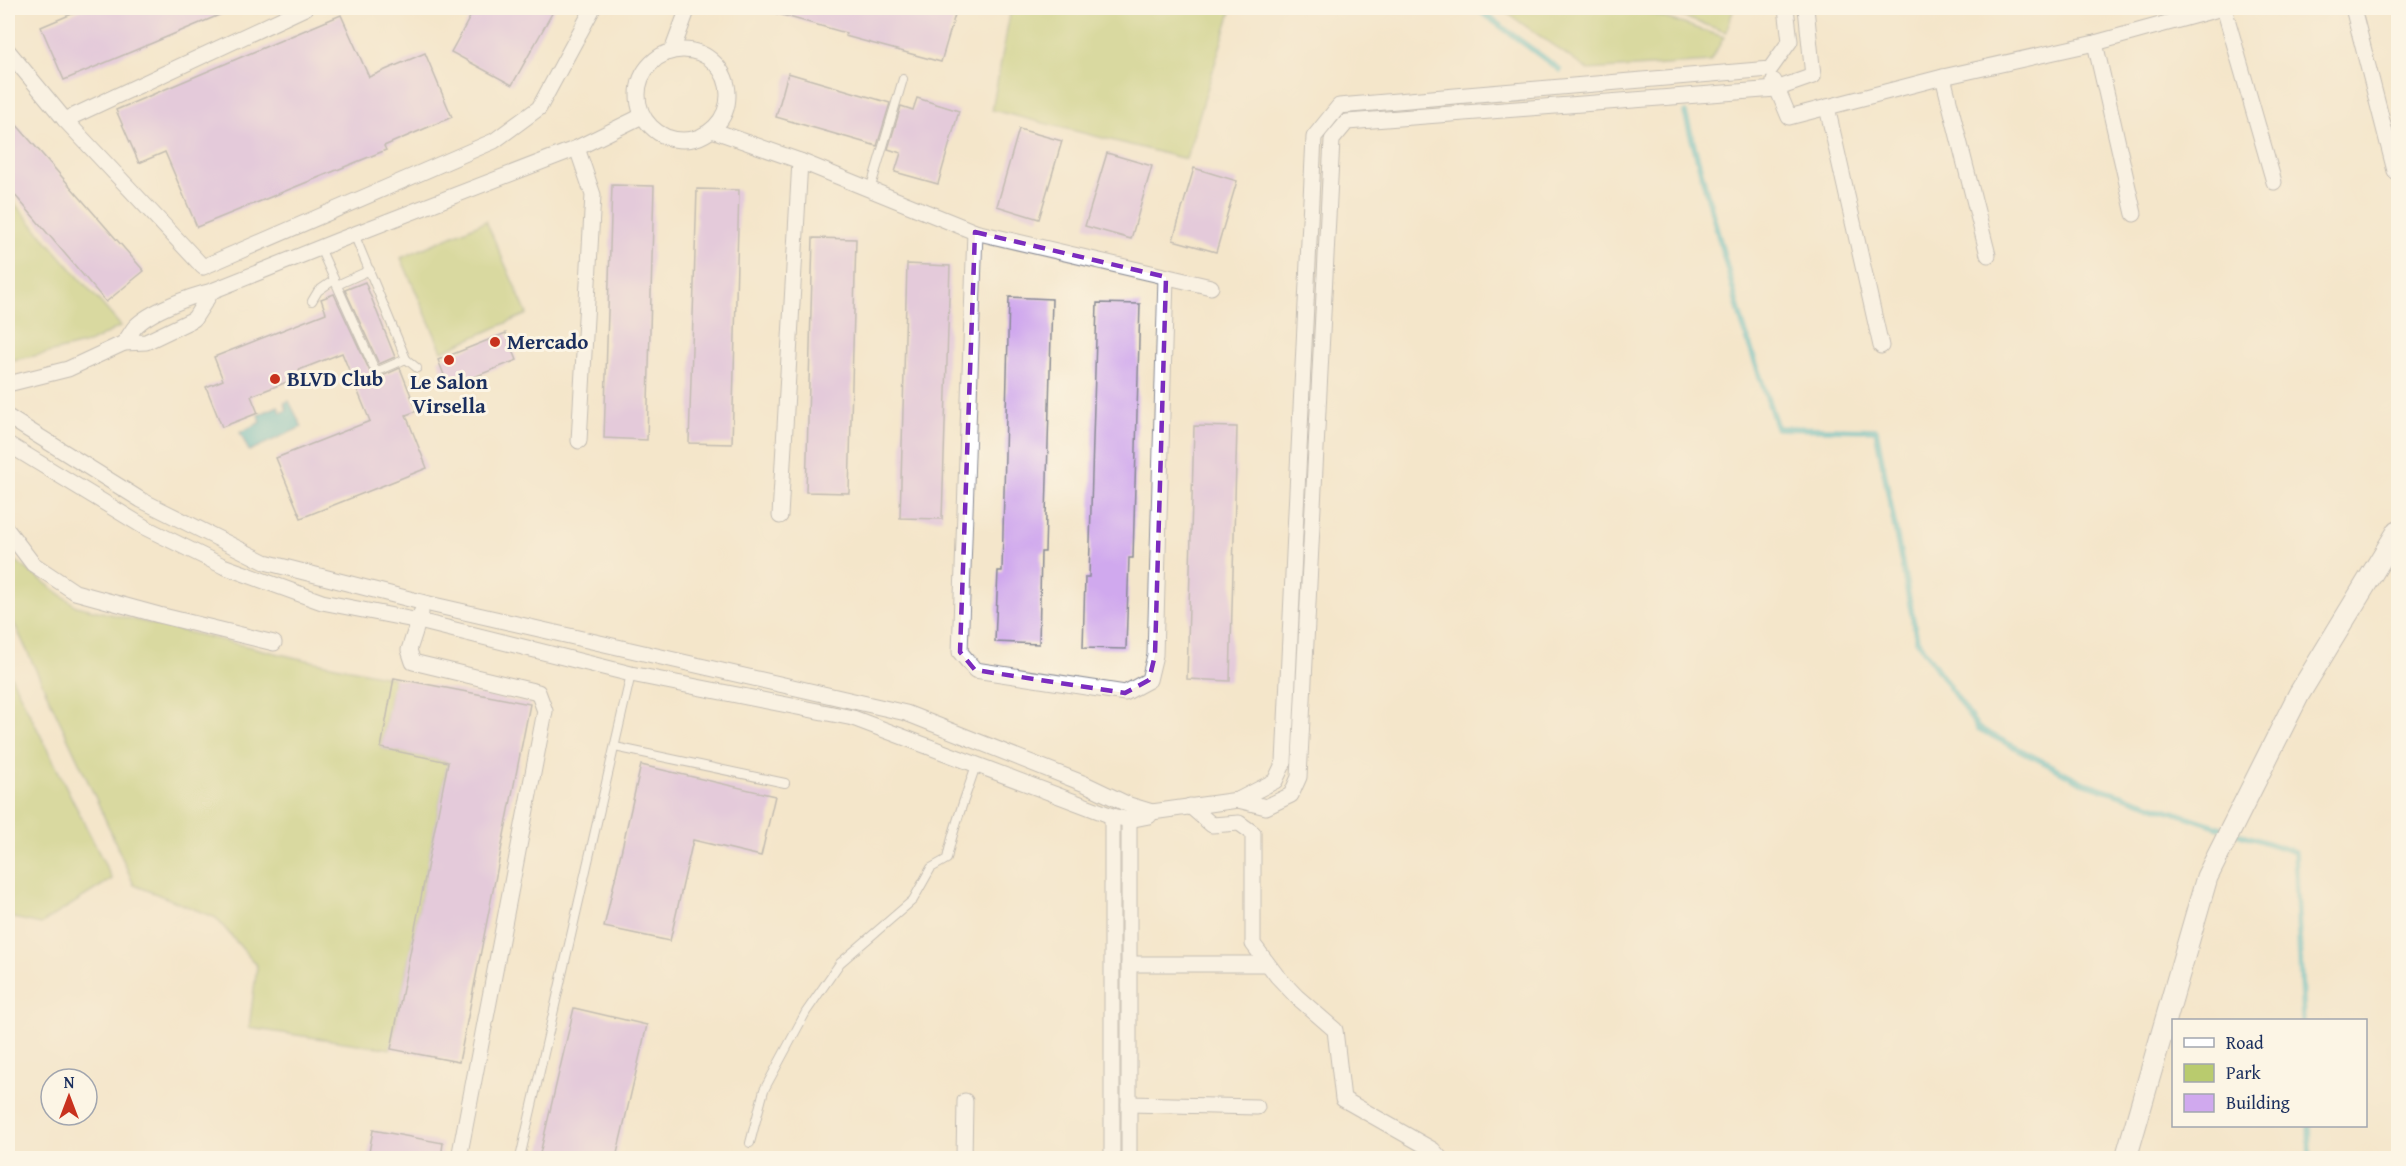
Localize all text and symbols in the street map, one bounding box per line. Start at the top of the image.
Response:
place label: Mercado [507,326,588,357]
marker: Mercado [488,335,502,349]
marker: Le Salon Virsella [442,353,456,367]
place label: BLVD Club [287,363,383,394]
place label: Le Salon Virsella [410,366,488,421]
marker: BLVD Club [268,372,282,386]
legend [2172,1019,2367,1127]
text: Road [2226,1029,2264,1056]
text: Park [2226,1059,2262,1086]
north arrow [39,1067,99,1127]
text: N [64,1070,75,1094]
text: Building [2226,1089,2290,1116]

